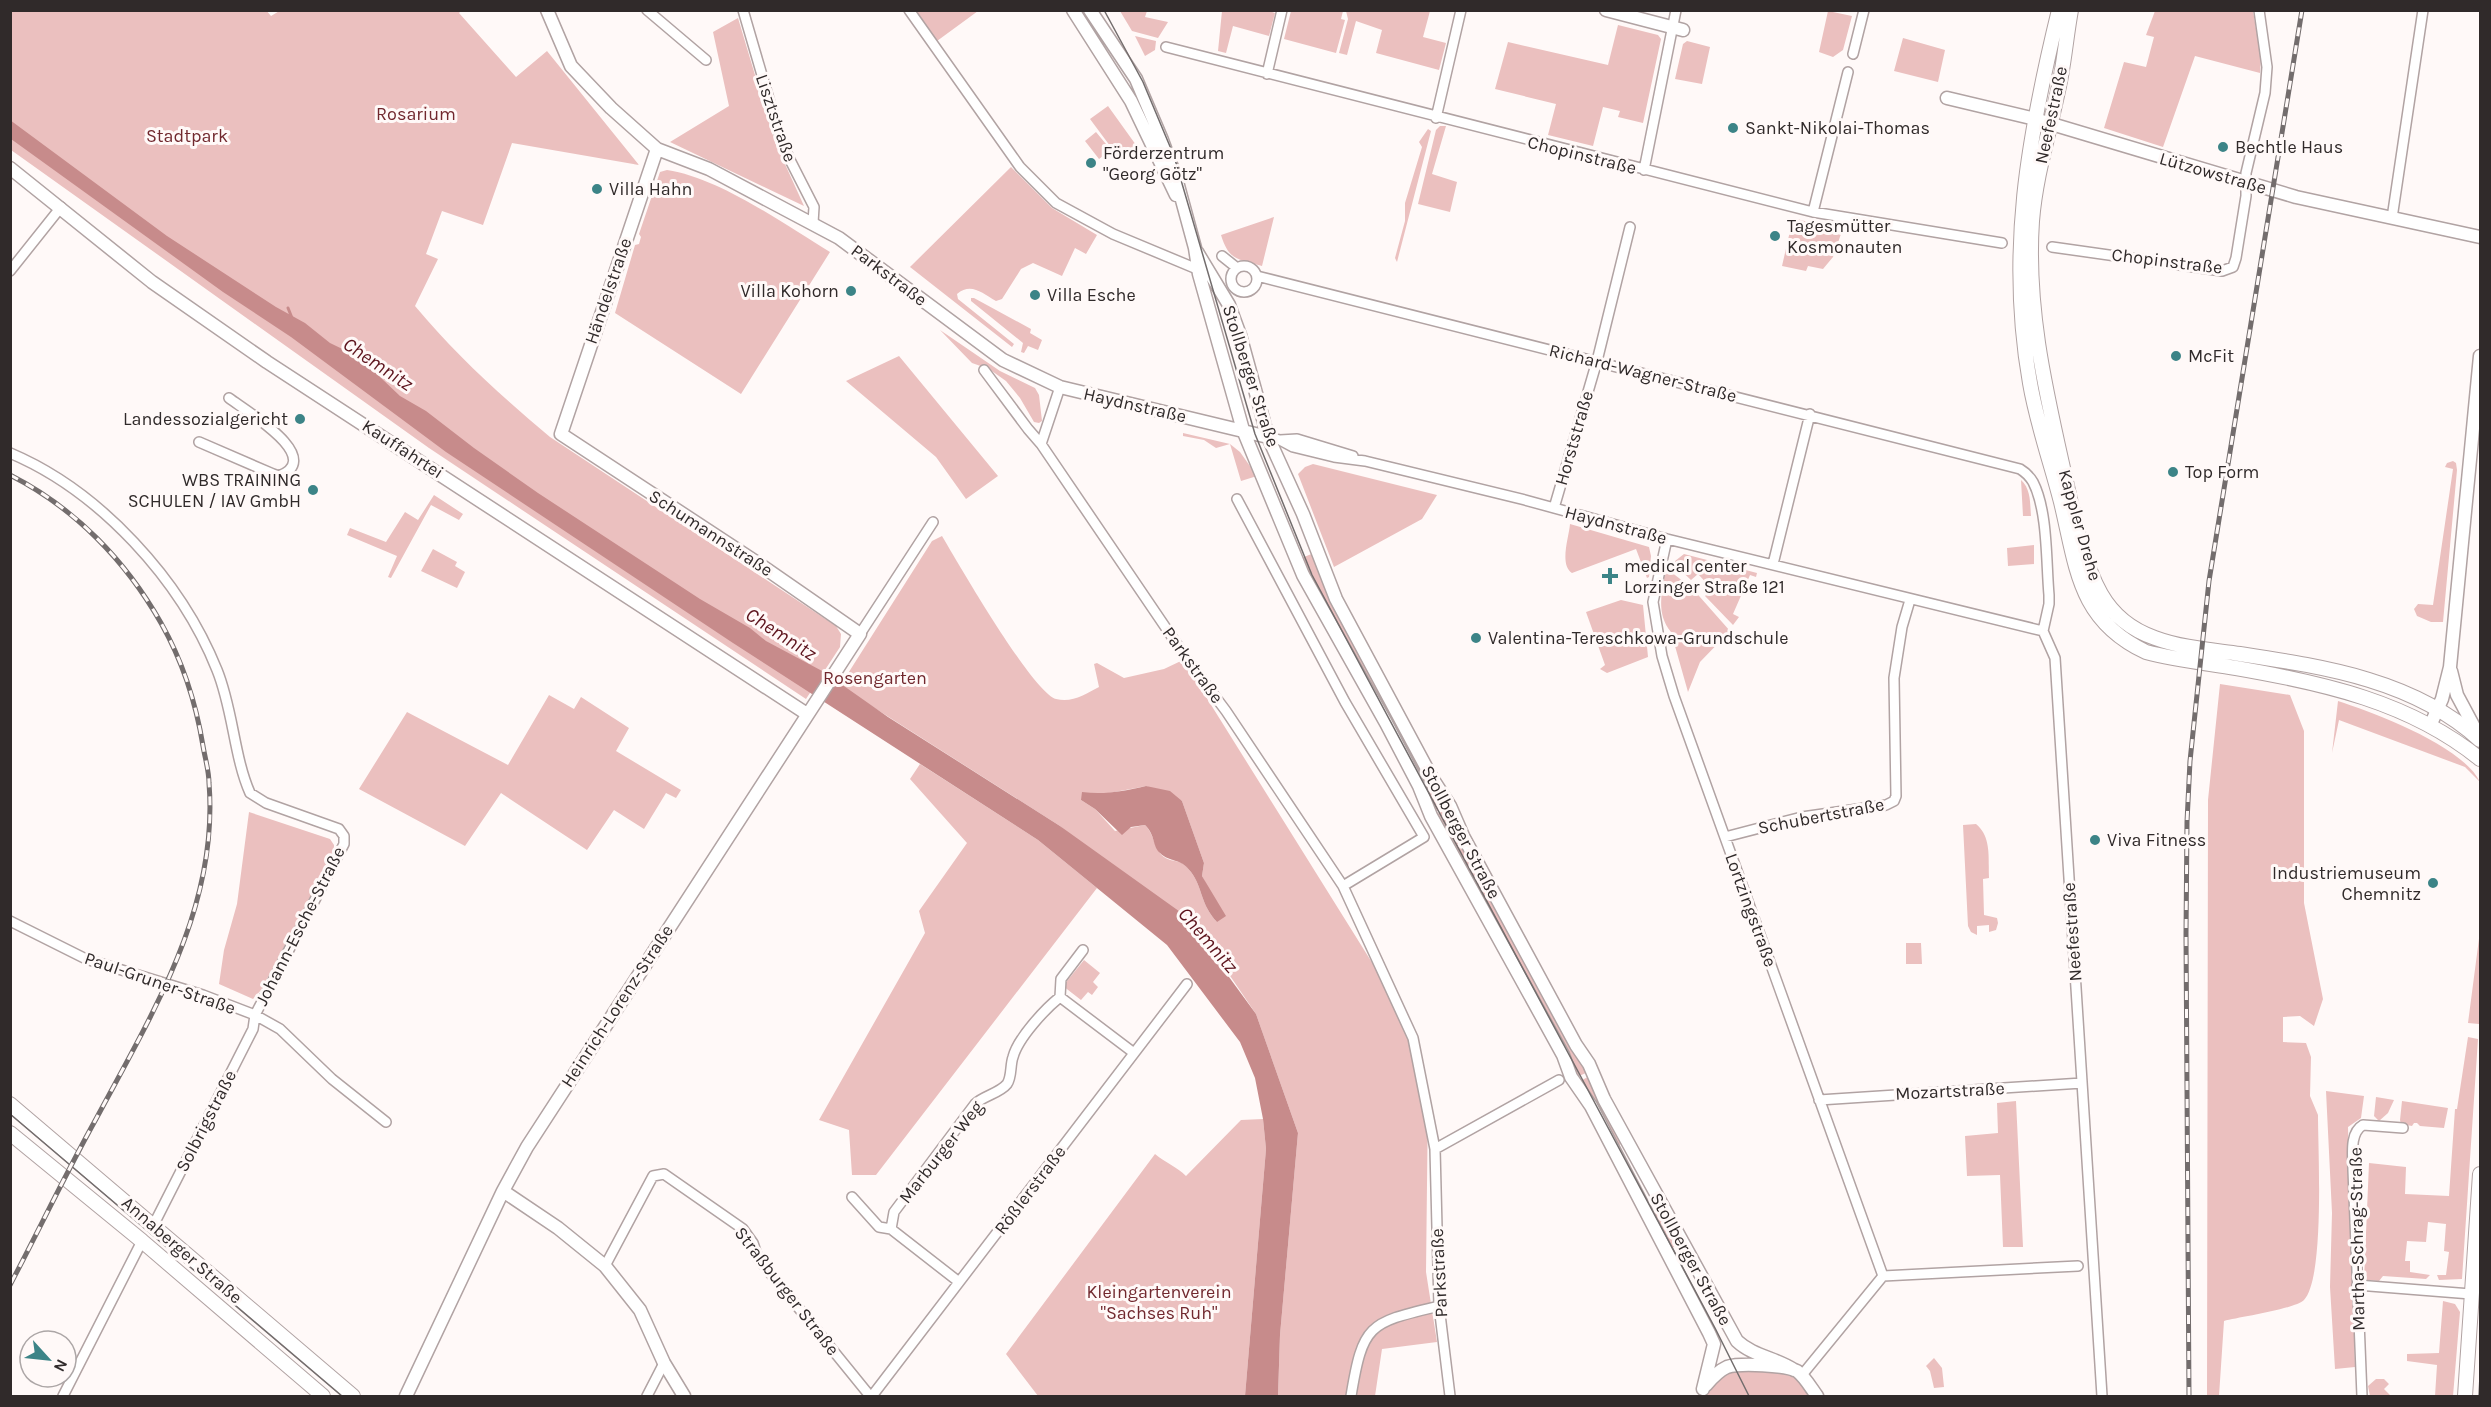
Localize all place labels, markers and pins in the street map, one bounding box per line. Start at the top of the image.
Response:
place label: Sankt-Nikolai-Thomas [1745,117,1930,139]
marker: Sankt-Nikolai-Thomas [1726,121,1740,135]
place label: Bechtle Haus [2235,136,2343,158]
marker: Bechtle Haus [2216,140,2230,154]
place label: Förderzentrum "Georg Götz" [1103,142,1224,185]
marker: Förderzentrum "Georg Götz" [1084,156,1098,170]
place label: Villa Hahn [609,178,692,200]
marker: Villa Hahn [590,182,604,196]
place label: Tagesmütter Kosmonauten [1787,215,1902,258]
marker: Tagesmütter Kosmonauten [1768,229,1782,243]
place label: Villa Kohorn [740,280,839,302]
marker: Villa Kohorn [844,284,858,298]
place label: Villa Esche [1047,284,1136,306]
marker: Villa Esche [1028,288,1042,302]
place label: McFit [2188,345,2234,367]
marker: McFit [2169,349,2183,363]
place label: Landessozialgericht [123,408,288,430]
marker: Landessozialgericht [293,412,307,426]
place label: Top Form [2185,461,2259,483]
marker: Top Form [2166,465,2180,479]
place label: WBS TRAINING SCHULEN / IAV GmbH [128,469,301,512]
marker: WBS TRAINING SCHULEN / IAV GmbH [306,483,320,497]
place label: medical center Lorzinger Straße 121 [1624,555,1785,598]
marker: medical center Lorzinger Straße 121 [1601,567,1619,585]
place label: Valentina-Tereschkowa-Grundschule [1488,627,1789,649]
marker: Valentina-Tereschkowa-Grundschule [1469,631,1483,645]
place label: Viva Fitness [2107,829,2206,851]
marker: Viva Fitness [2088,833,2102,847]
place label: Industriemuseum Chemnitz [2272,862,2421,905]
marker: Industriemuseum Chemnitz [2426,876,2440,890]

